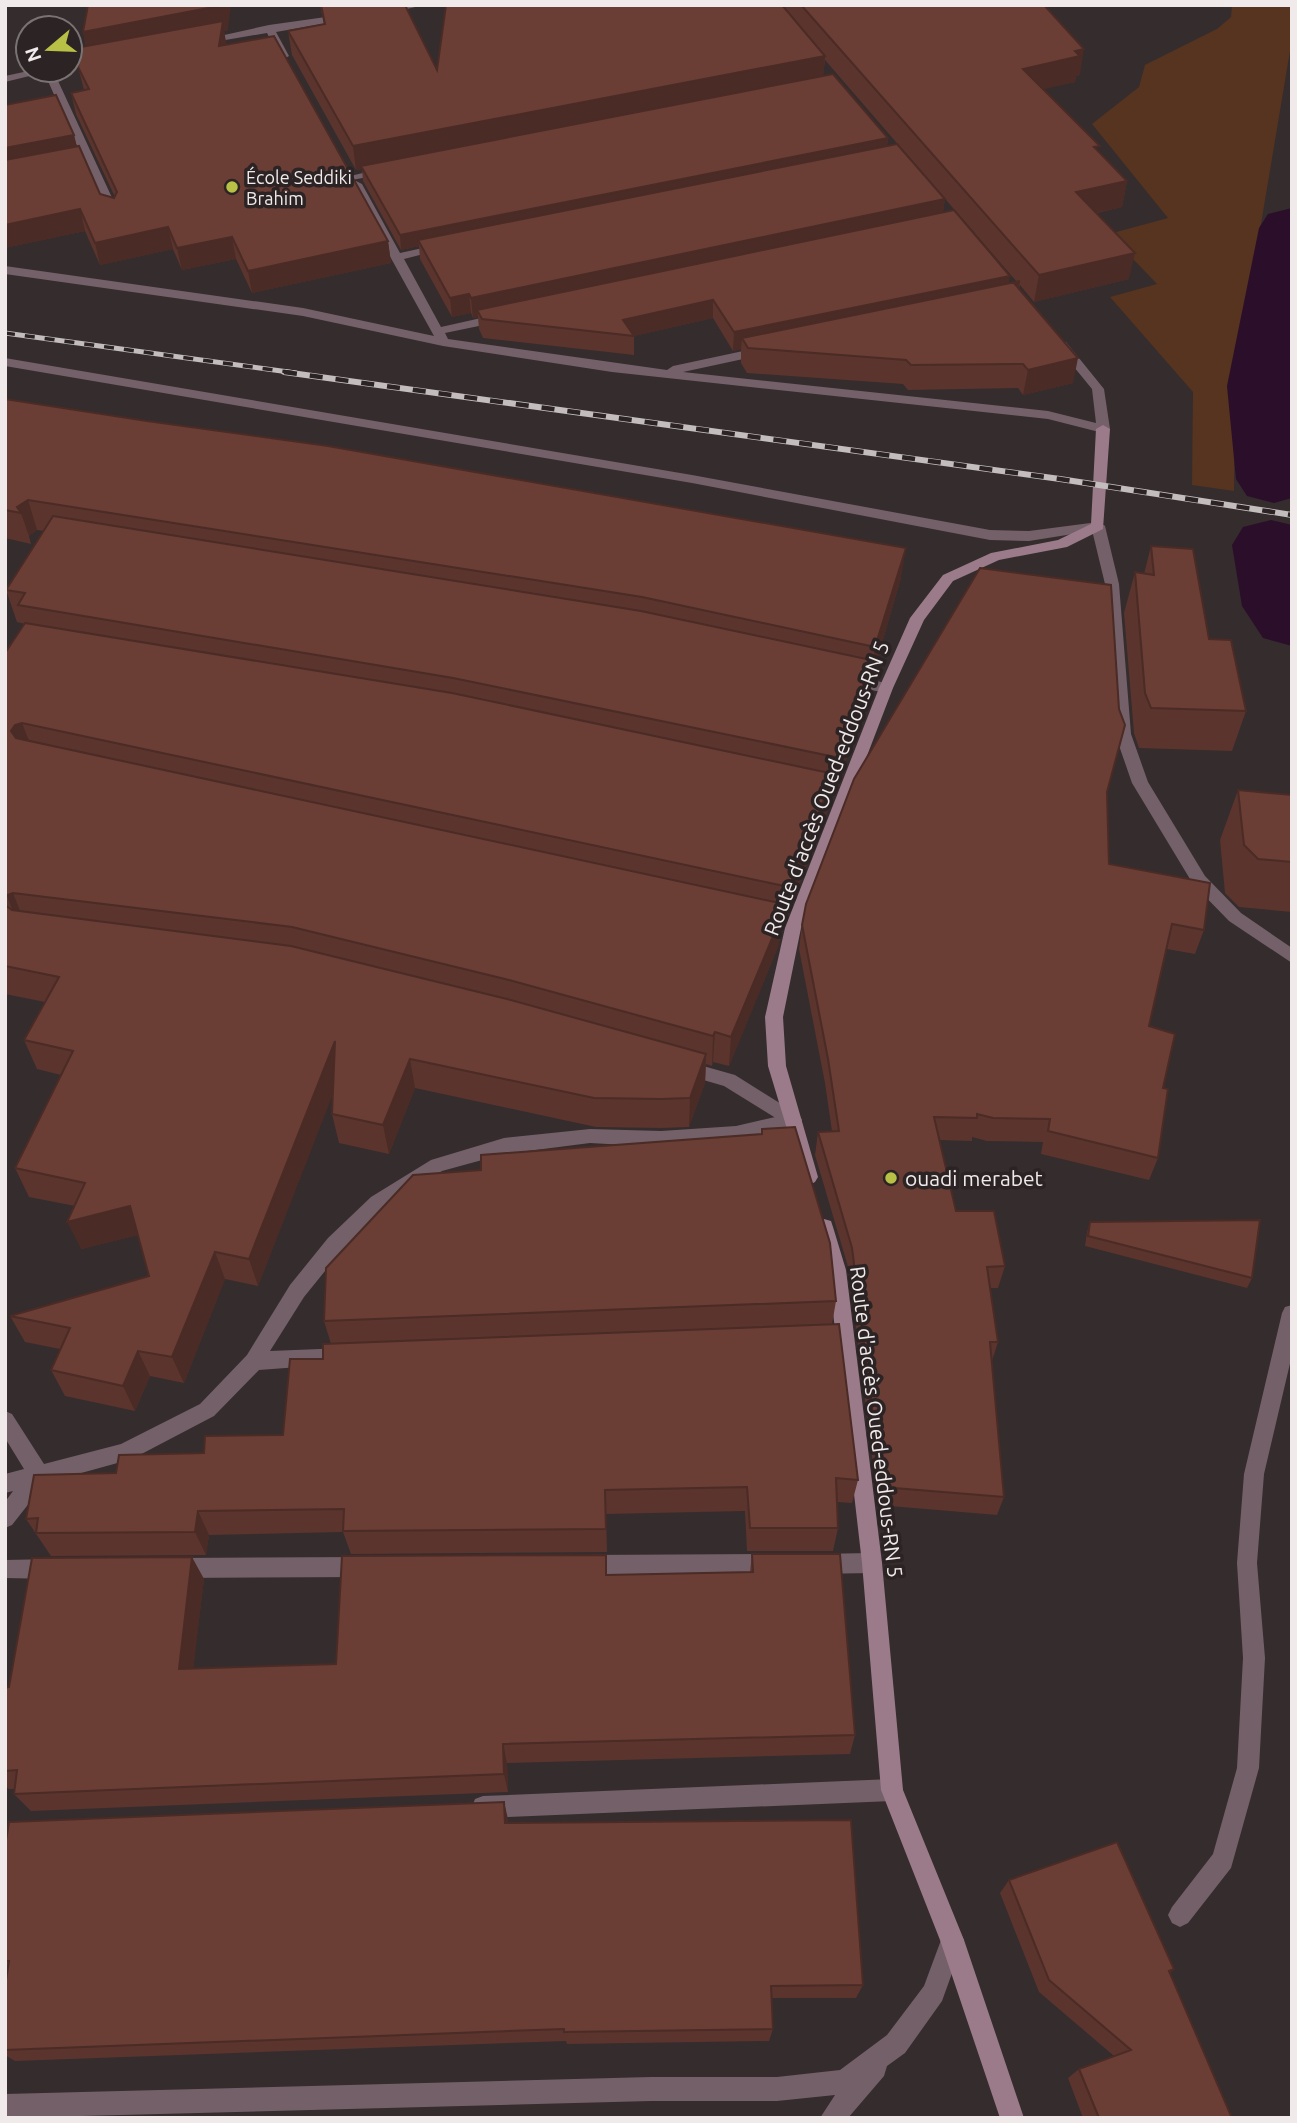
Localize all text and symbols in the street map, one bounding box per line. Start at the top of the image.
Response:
north arrow [14,14,84,84]
text: N [20,44,46,65]
place label: École Seddiki Brahim [246,166,352,208]
marker: École Seddiki Brahim [224,179,240,195]
street label: Route d'accès Oued-eddous-RN 5 [759,637,893,939]
place label: ouadi merabet [905,1166,1043,1190]
marker: ouadi merabet [883,1170,899,1186]
street label: Route d'accès Oued-eddous-RN 5 [846,1265,908,1579]

